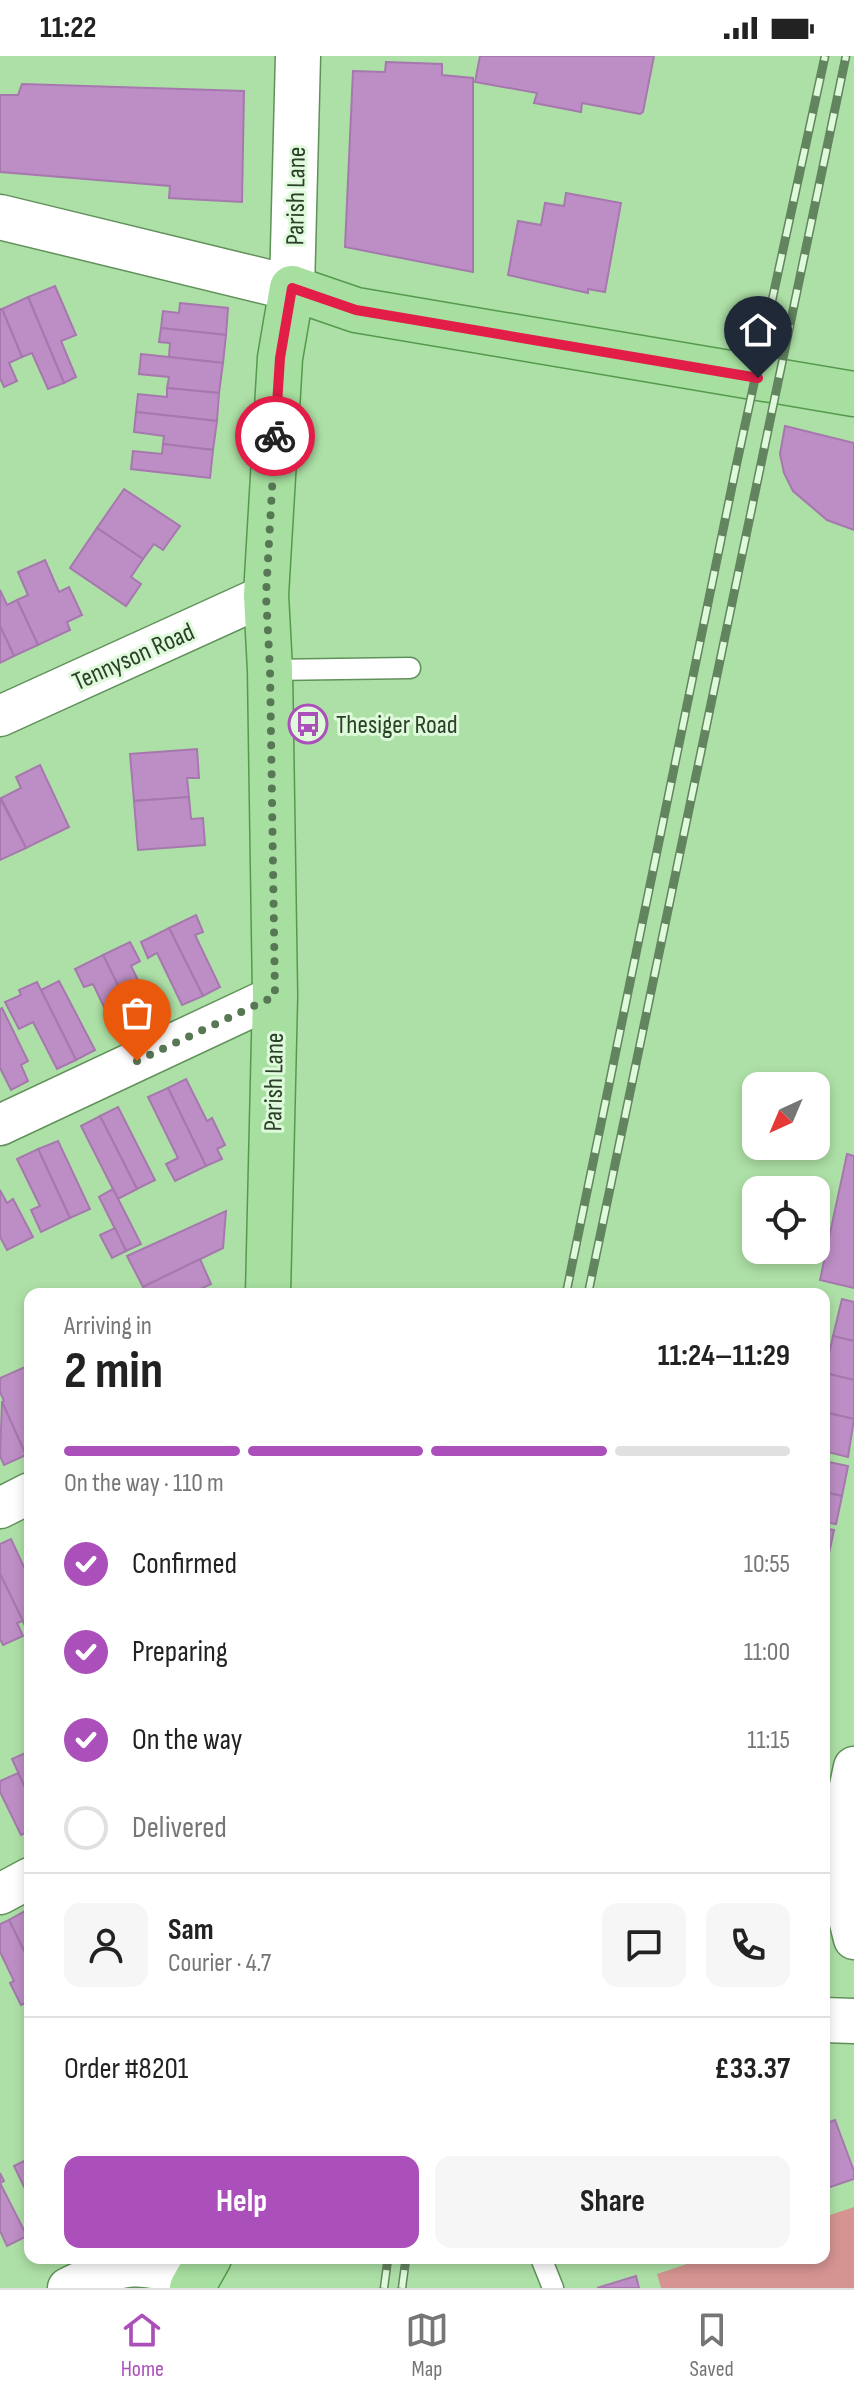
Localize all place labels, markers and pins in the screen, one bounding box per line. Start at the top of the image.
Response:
pin [724,296,792,378]
bus stop icon: Thesiger Road [287,703,329,745]
place label: Thesiger Road [336,710,458,741]
pin [103,979,171,1061]

